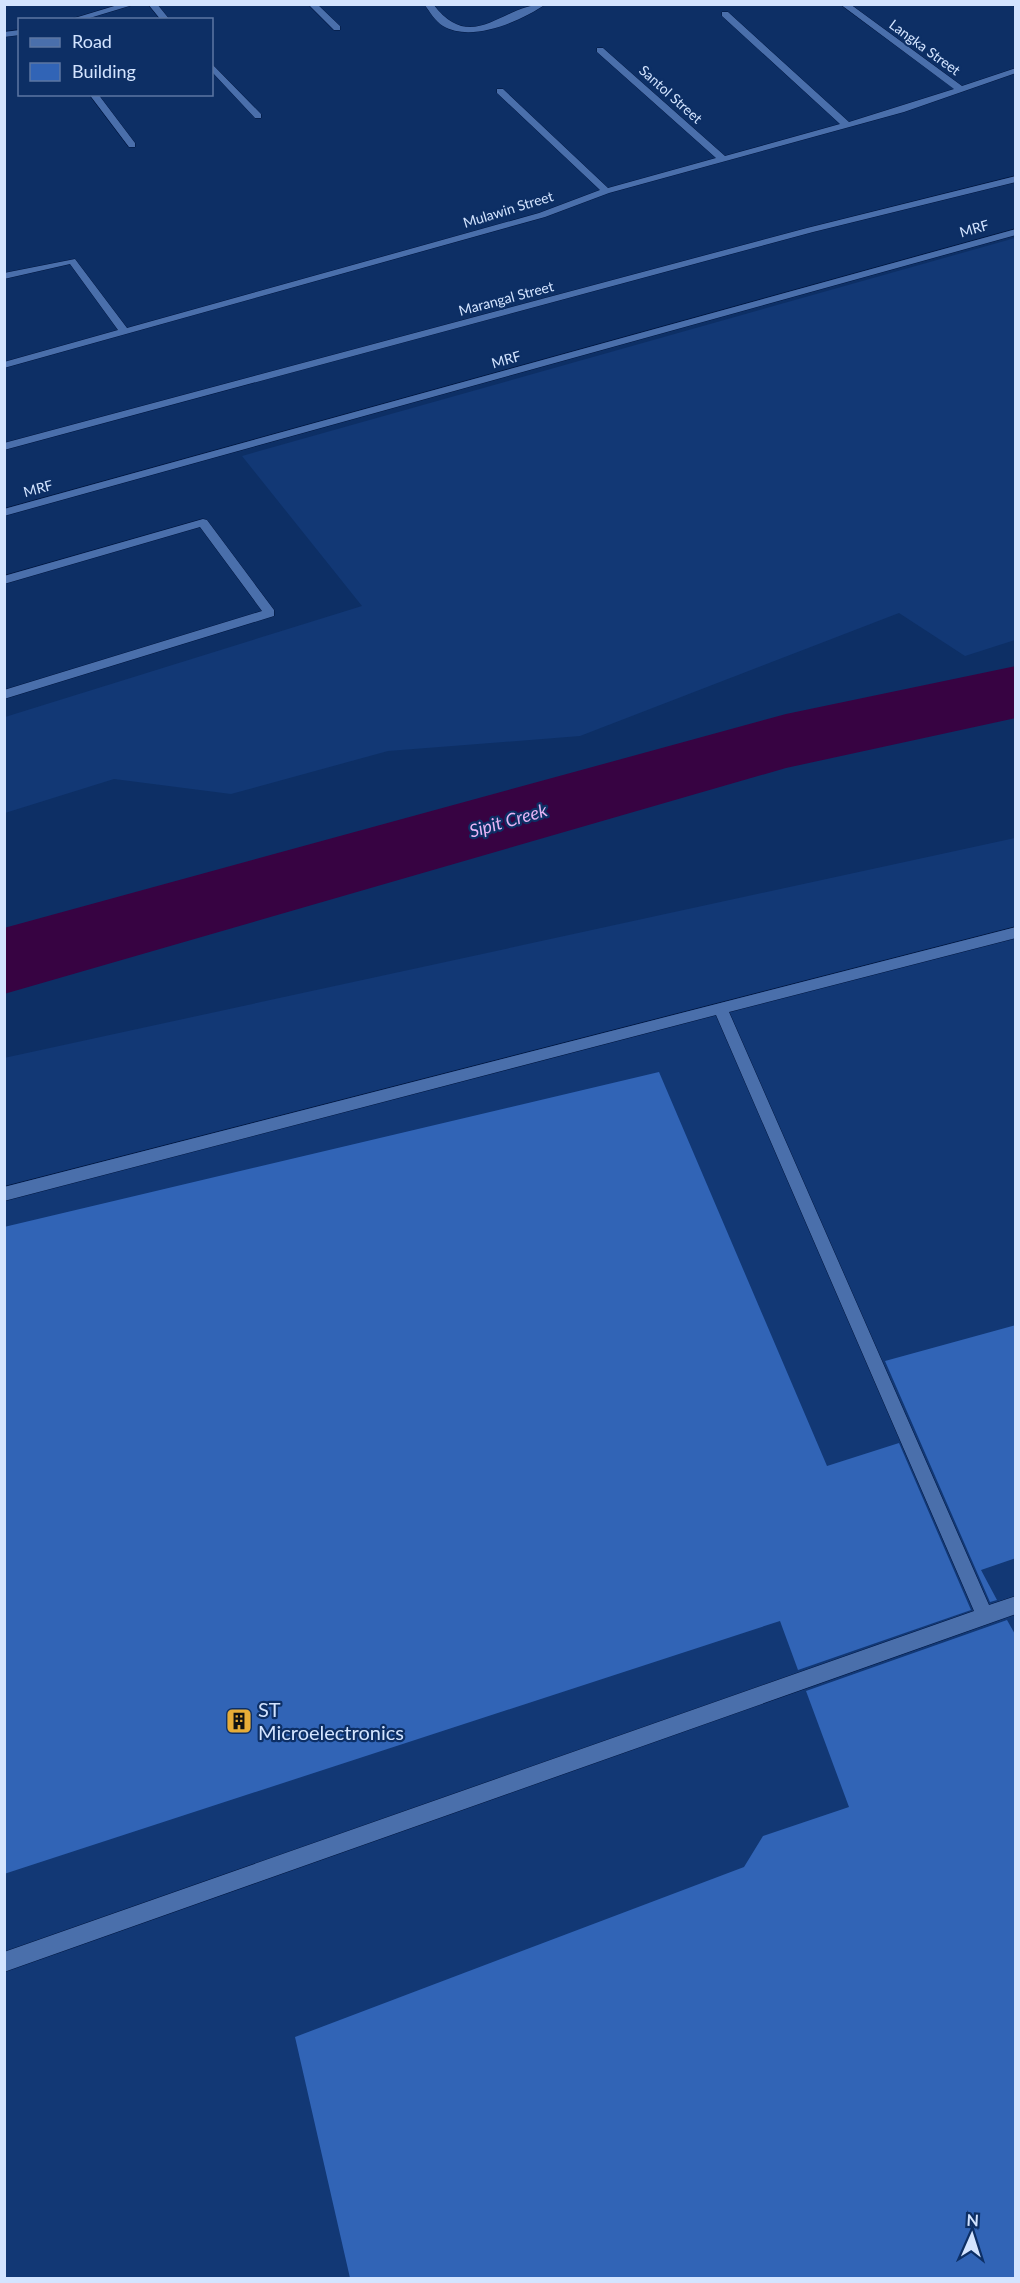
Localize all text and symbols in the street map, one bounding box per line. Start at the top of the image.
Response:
street label: Langka Street [886,16,964,78]
legend [18,18,213,96]
text: Road [72,30,112,52]
text: Building [72,60,136,82]
street label: Santol Street [636,61,706,127]
street label: Mulawin Street [461,187,555,231]
street label: MRF [957,216,991,240]
street label: Marangal Street [457,277,555,319]
street label: MRF [489,347,523,371]
street label: MRF [21,476,55,500]
water label: Sipit Creek [466,798,550,842]
place label: ST Microelectronics [258,1697,404,1744]
building icon: ST Microelectronics [224,1706,254,1736]
north arrow [942,2205,1002,2265]
text: N [966,2210,979,2229]

